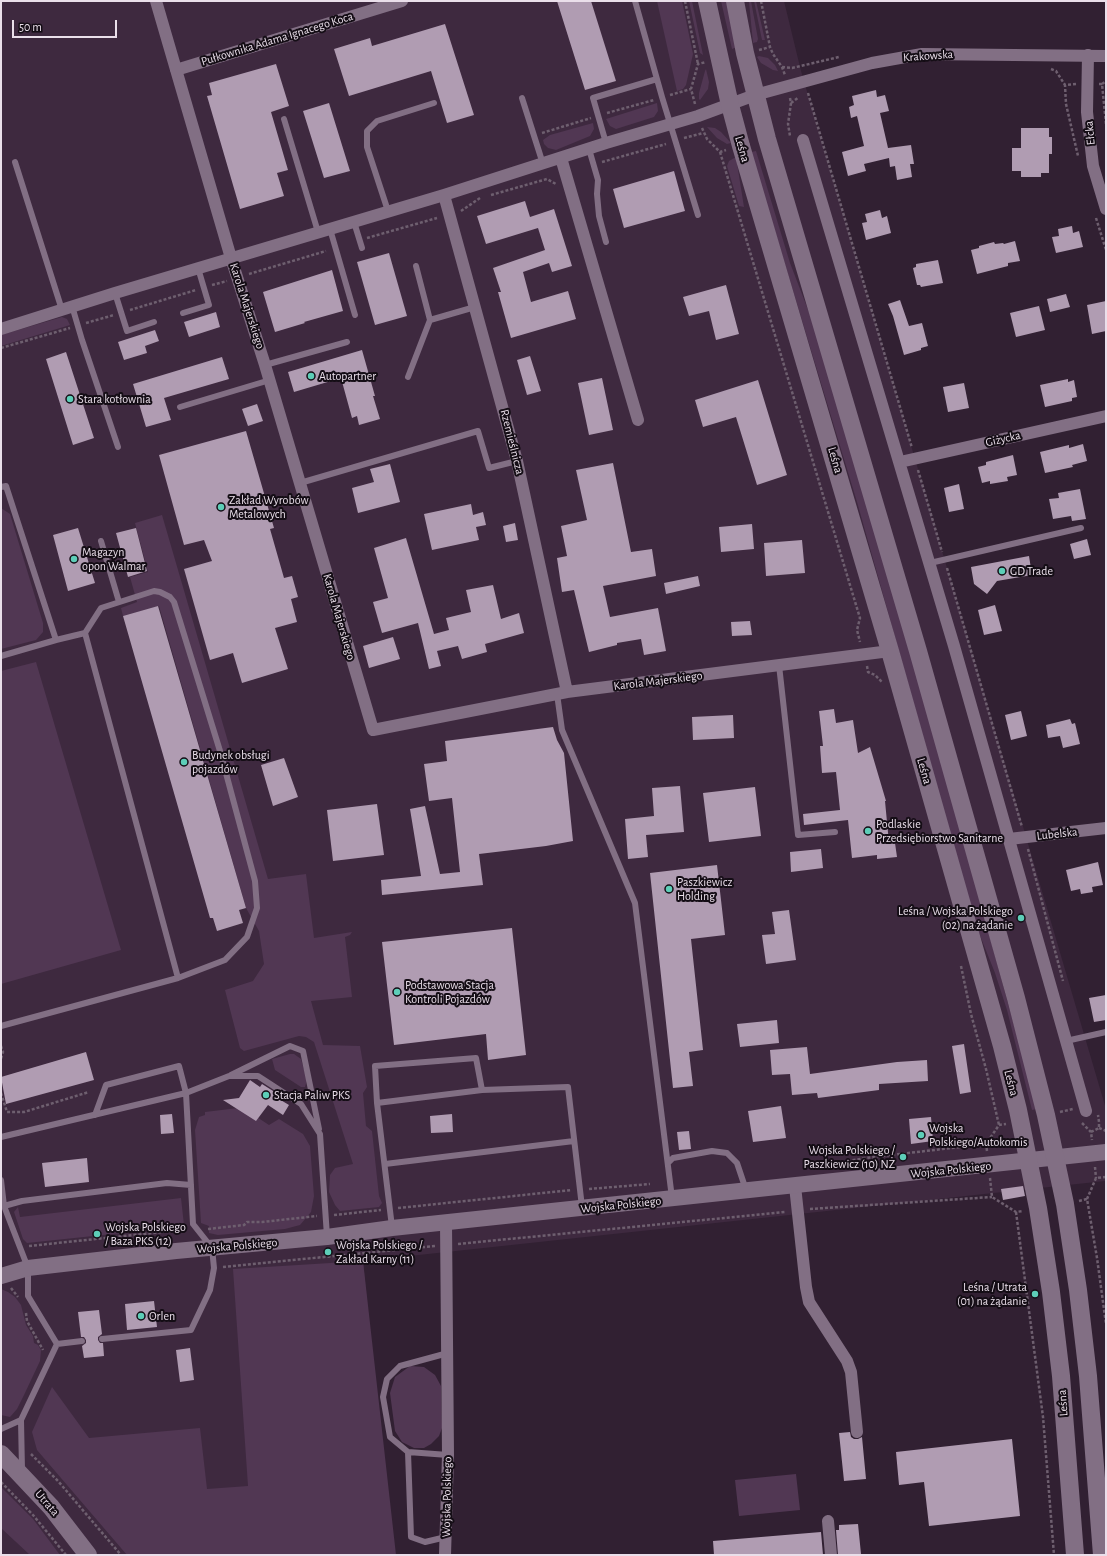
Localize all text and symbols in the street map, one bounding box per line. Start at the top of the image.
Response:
street label: Pułkownika Adama Ignacego Koca [199,9,355,69]
scale bar [14,12,119,38]
text: 50 m [19,21,42,33]
street label: Krakowska [903,47,953,65]
street label: Ełcka [1082,120,1098,146]
street label: Leśna [731,134,753,164]
street label: Karola Majerskiego [226,261,268,351]
place label: Autopartner [319,369,376,383]
marker: Autopartner [306,371,316,381]
place label: Stara kotłownia [78,392,151,406]
marker: Stara kotłownia [65,394,75,404]
street label: Rzemieślnicza [497,408,527,476]
street label: Giżycka [984,428,1022,450]
street label: Leśna [824,445,846,475]
place label: Zakład Wyrobów Metalowych [229,493,308,521]
marker: Zakład Wyrobów Metalowych [216,502,226,512]
place label: Magazyn opon Walmar [82,545,145,573]
marker: Magazyn opon Walmar [69,554,79,564]
place label: GD Trade [1010,564,1053,578]
marker: GD Trade [997,566,1007,576]
street label: Karola Majerskiego [320,572,358,662]
street label: Karola Majerskiego [613,668,703,694]
place label: Budynek obsługi pojazdów [192,748,270,776]
street label: Leśna [913,756,935,786]
marker: Budynek obsługi pojazdów [179,757,189,767]
place label: Podlaskie Przedsiębiorstwo Sanitarne [876,817,1003,845]
street label: Lubelska [1036,825,1078,843]
marker: Podlaskie Przedsiębiorstwo Sanitarne [863,826,873,836]
place label: Paszkiewicz Holding [677,875,732,903]
marker: Paszkiewicz Holding [664,884,674,894]
place label: Leśna / Wojska Polskiego (02) na żądanie [898,904,1013,932]
marker: Leśna / Wojska Polskiego (02) na żądanie [1016,913,1026,923]
place label: Podstawowa Stacja Kontroli Pojazdów [405,978,494,1006]
marker: Podstawowa Stacja Kontroli Pojazdów [392,987,402,997]
street label: Leśna [1001,1068,1021,1098]
place label: Stacja Paliw PKS [274,1088,350,1102]
marker: Stacja Paliw PKS [261,1090,271,1100]
place label: Wojska Polskiego/Autokomis [929,1121,1027,1149]
marker: Wojska Polskiego/Autokomis [916,1130,926,1140]
place label: Wojska Polskiego / Paszkiewicz (10) NŻ [804,1143,895,1171]
marker: Wojska Polskiego / Paszkiewicz (10) NŻ [898,1152,908,1162]
street label: Wojska Polskiego [910,1159,992,1181]
street label: Wojska Polskiego [580,1194,662,1216]
place label: Wojska Polskiego / Baza PKS (12) [105,1220,186,1248]
marker: Wojska Polskiego / Baza PKS (12) [92,1229,102,1239]
street label: Wojska Polskiego [196,1235,278,1257]
place label: Wojska Polskiego / Zakład Karny (11) [336,1238,422,1266]
marker: Wojska Polskiego / Zakład Karny (11) [323,1247,333,1257]
place label: Leśna / Utrata (01) na żądanie [957,1280,1027,1308]
marker: Leśna / Utrata (01) na żądanie [1030,1289,1040,1299]
place label: Orlen [149,1309,175,1323]
marker: Orlen [136,1311,146,1321]
street label: Leśna [1055,1389,1071,1417]
street label: Wojska Polskiego [439,1456,455,1538]
street label: Utrata [32,1487,62,1519]

